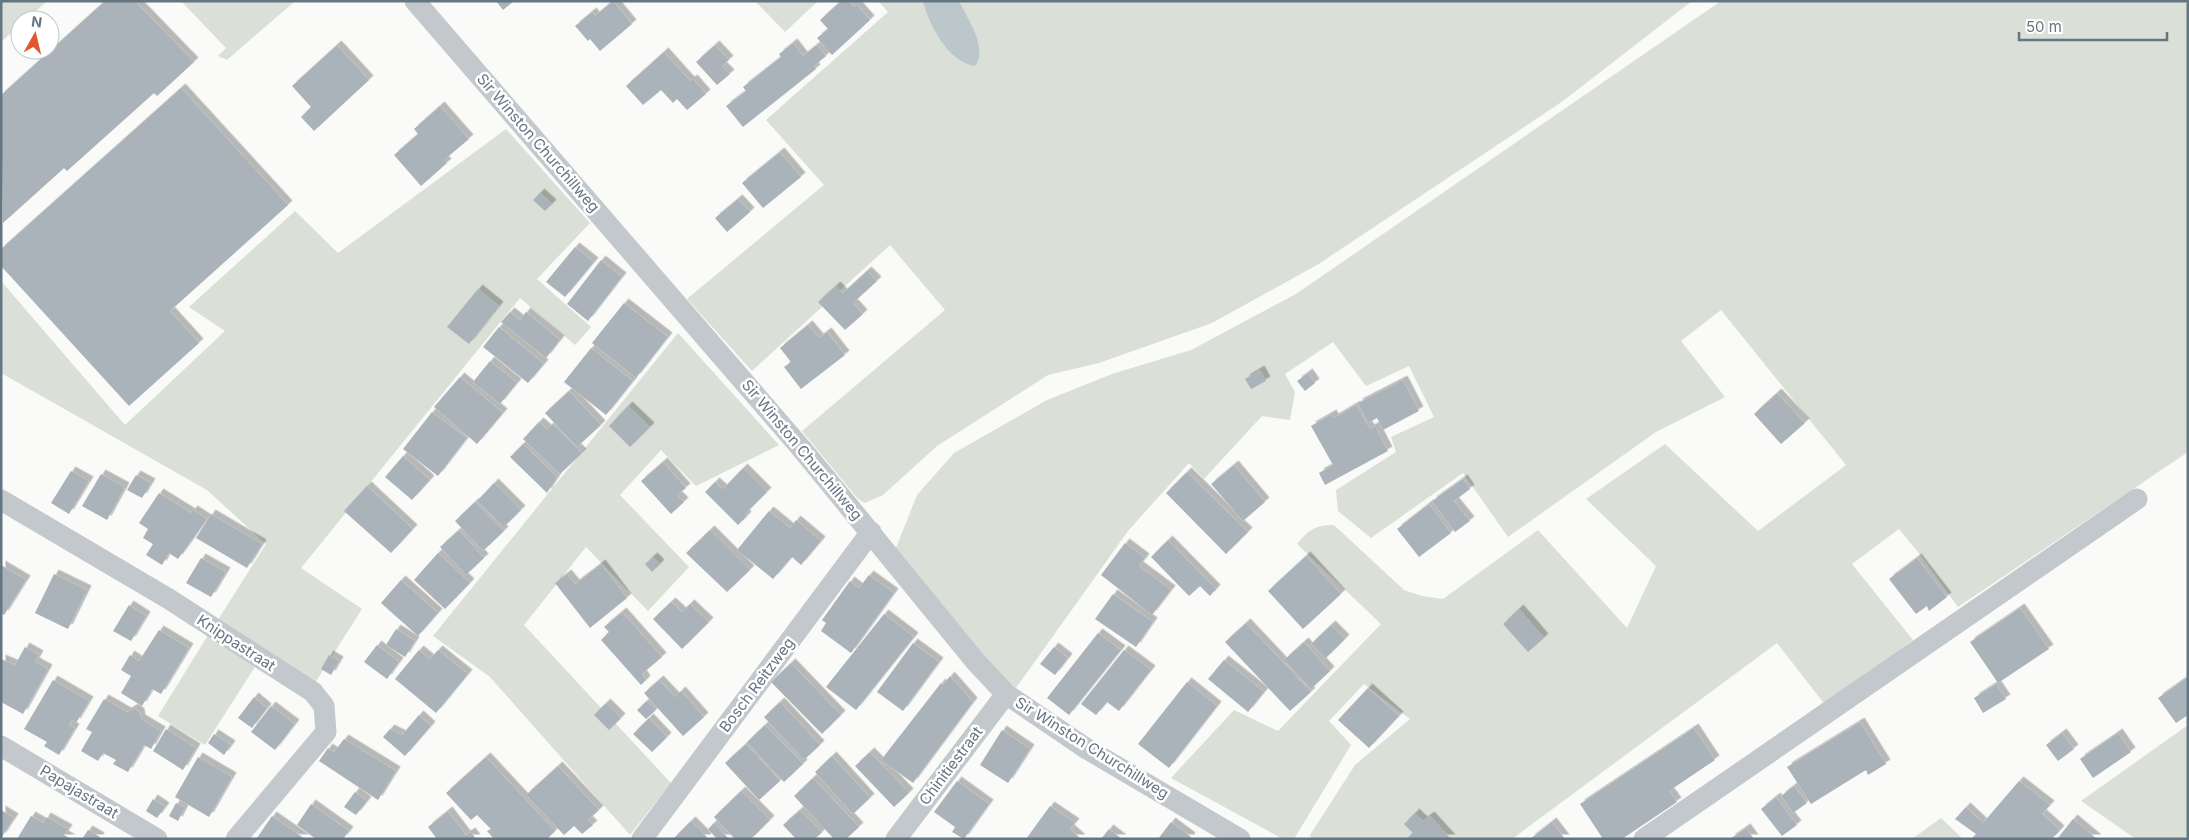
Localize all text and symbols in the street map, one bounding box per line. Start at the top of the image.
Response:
north arrow [10,10,60,60]
scale bar [2019,10,2166,42]
text: N [30,12,43,31]
text: 50 m [2026,17,2062,36]
street label: Sir Winston Churchillweg [473,69,604,216]
street label: Sir Winston Churchillweg [738,376,867,524]
street label: Knippastraat [193,610,279,675]
street label: Bosch Reitzweg [715,634,798,736]
street label: Sir Winston Churchillweg [1012,692,1173,803]
street label: Chinitiestraat [915,723,986,809]
street label: Papajastraat [37,761,122,822]

